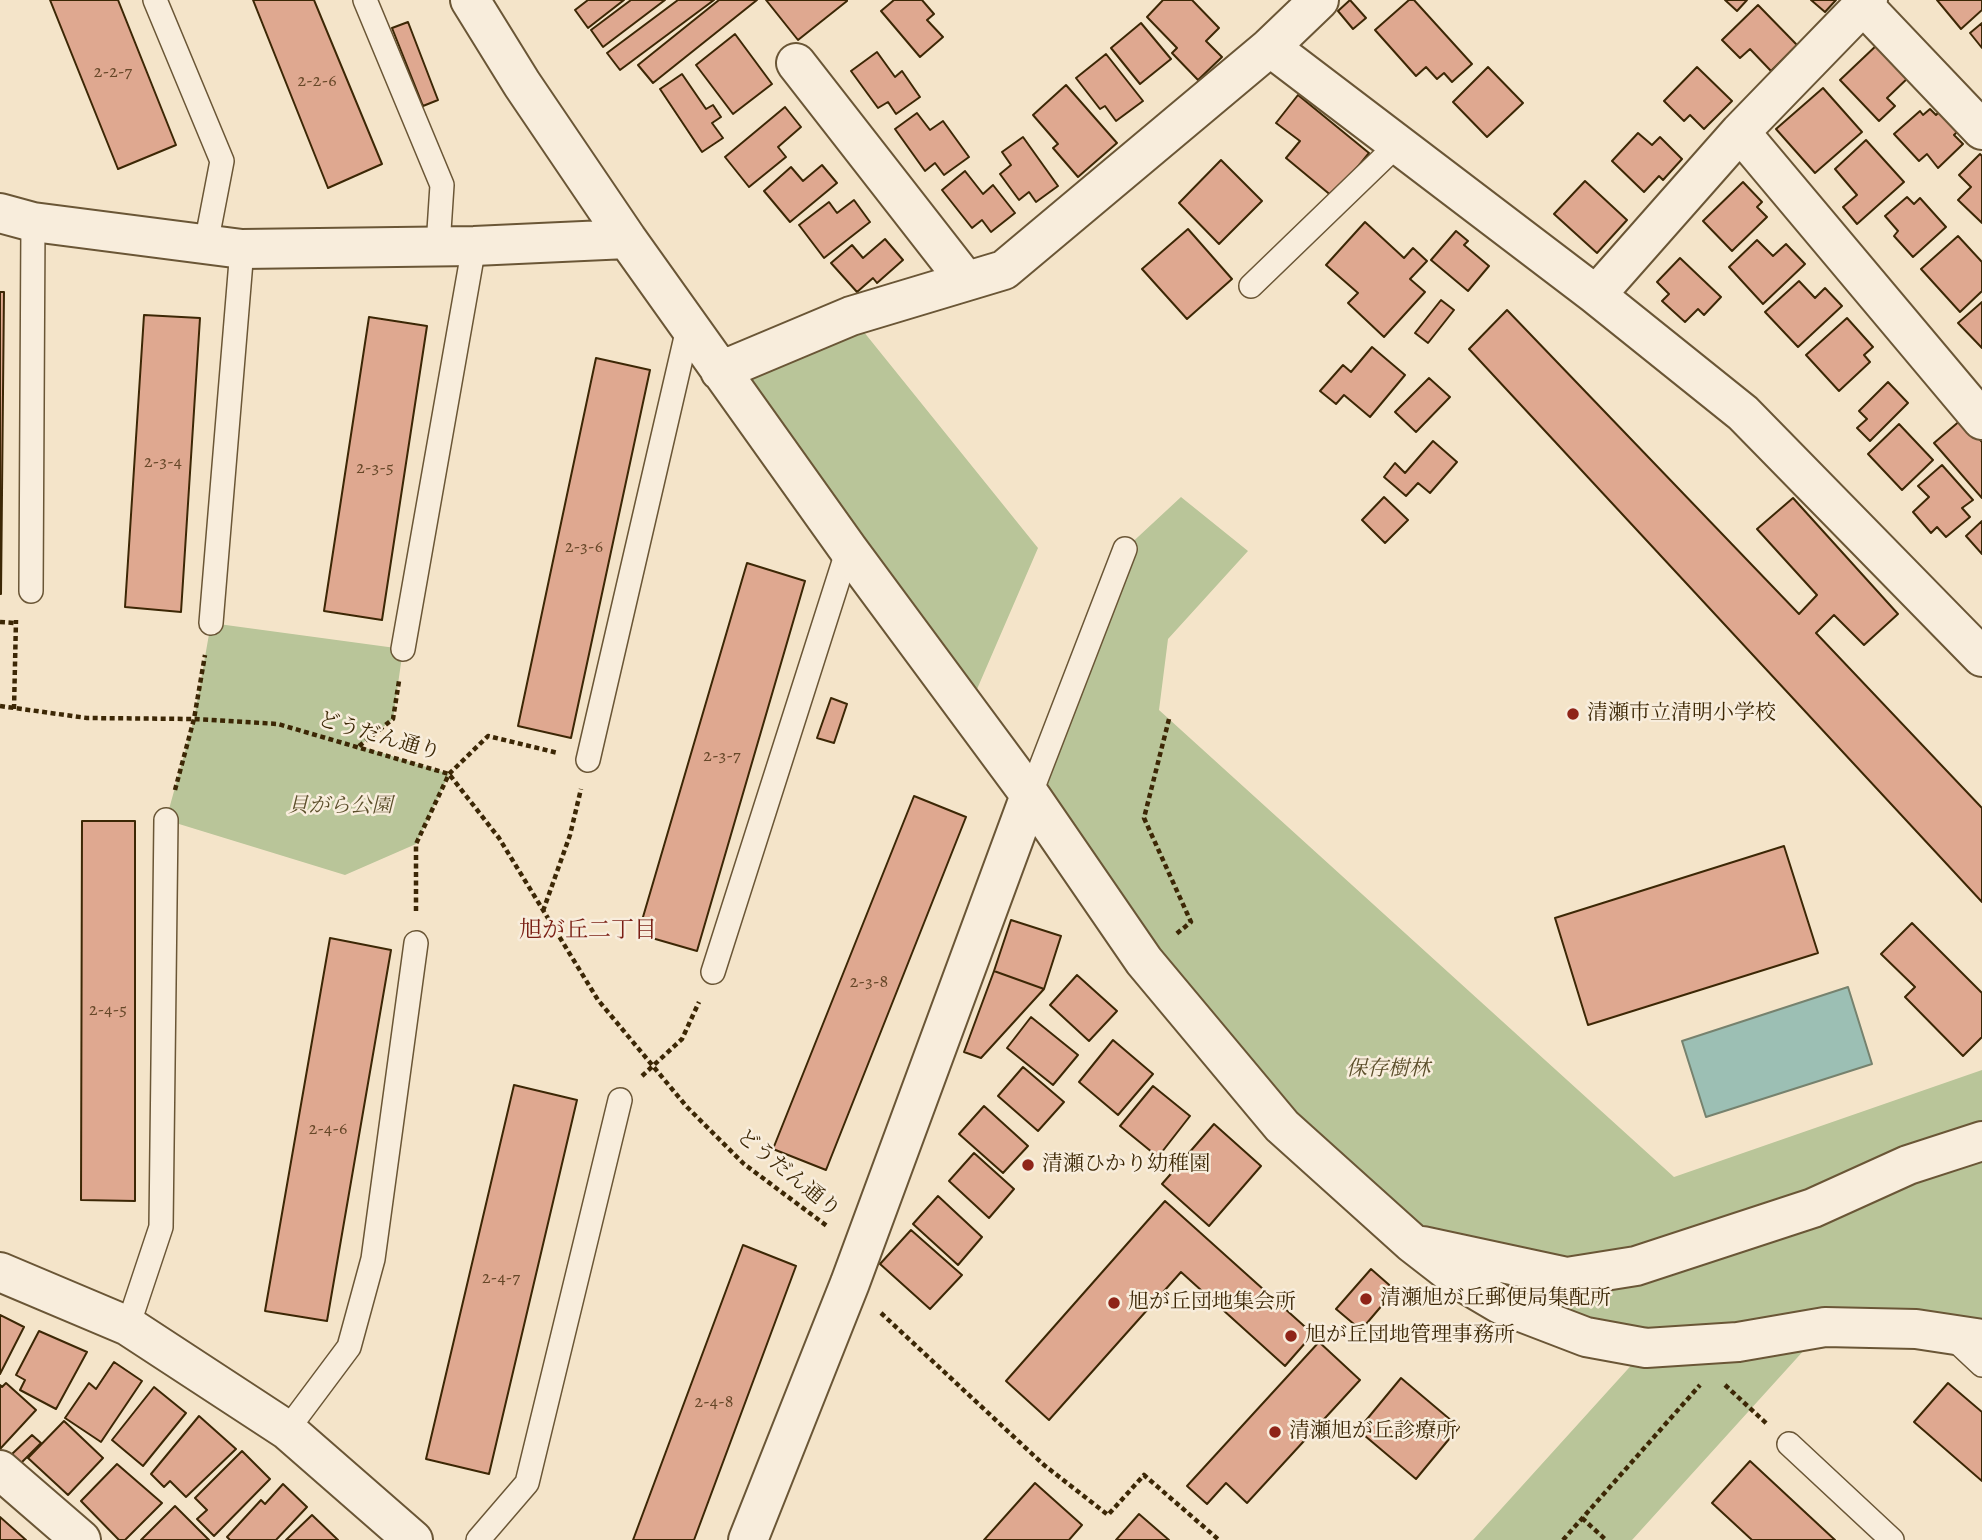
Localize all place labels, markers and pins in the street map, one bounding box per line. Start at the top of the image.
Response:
place label: 清瀬市立清明小学校 [1587,701,1776,727]
marker: 清瀬市立清明小学校 [1565,706,1581,722]
place label: 清瀬ひかり幼稚園 [1042,1152,1210,1178]
marker: 清瀬ひかり幼稚園 [1020,1157,1036,1173]
place label: 清瀬旭が丘郵便局集配所 [1380,1286,1611,1312]
place label: 旭が丘団地集会所 [1128,1290,1296,1316]
marker: 清瀬旭が丘郵便局集配所 [1358,1291,1374,1307]
marker: 旭が丘団地集会所 [1106,1295,1122,1311]
place label: 旭が丘団地管理事務所 [1305,1323,1515,1349]
marker: 旭が丘団地管理事務所 [1283,1328,1299,1344]
place label: 清瀬旭が丘診療所 [1289,1419,1457,1445]
marker: 清瀬旭が丘診療所 [1267,1424,1283,1440]

